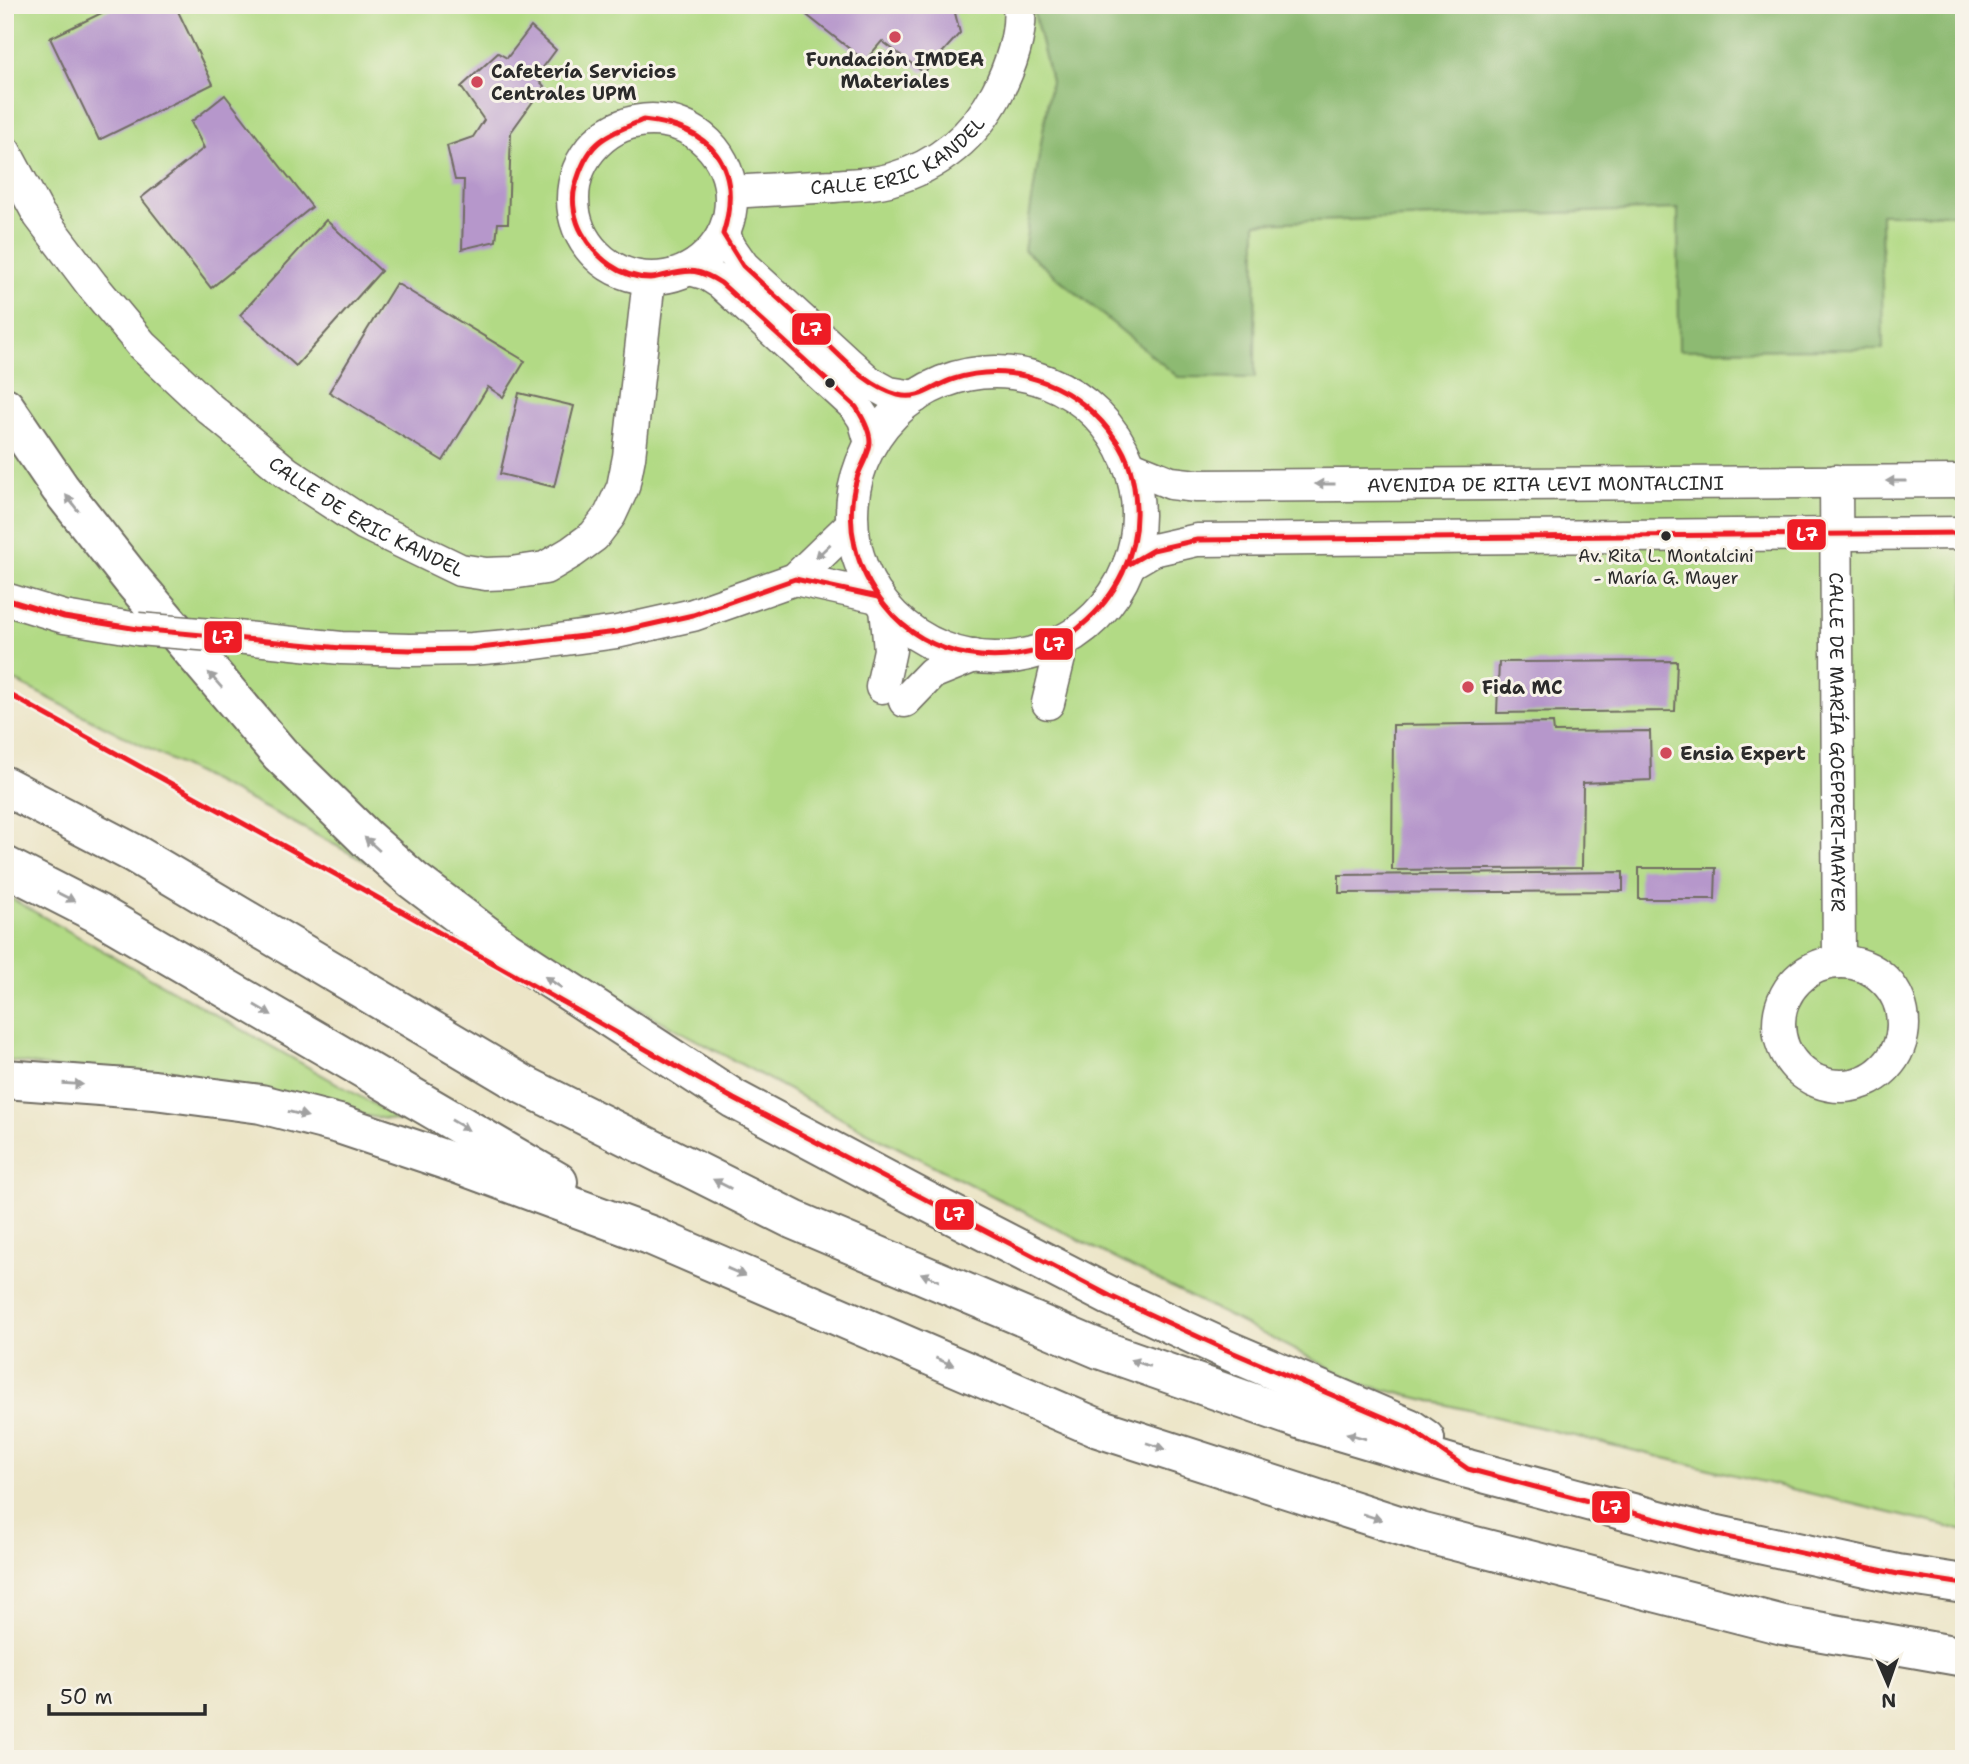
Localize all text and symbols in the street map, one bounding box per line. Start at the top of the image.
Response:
marker: Fundación IMDEA Materiales [887,29,903,45]
place label: Fundación IMDEA Materiales [806,47,984,94]
place label: Cafetería Servicios Centrales UPM [491,59,676,106]
marker: Cafetería Servicios Centrales UPM [469,74,485,90]
street label: CALLE ERIC KANDEL [810,111,990,200]
line badge: L7 [791,312,832,346]
text: L7 [800,317,822,342]
unlabelled marker [823,376,837,390]
street label: CALLE DE ERIC KANDEL [264,451,468,583]
street label: AVENIDA DE RITA LEVI MONTALCINI [1367,470,1724,497]
one-way arrow [1884,475,1906,487]
one-way arrow [1314,478,1336,490]
one-way arrow [65,494,79,512]
line badge: L7 [1786,518,1827,551]
text: L7 [1796,522,1818,547]
marker: Av. Rita L. Montalcini - María G. Mayer [1659,529,1673,543]
one-way arrow [814,543,831,560]
place label: Av. Rita L. Montalcini - María G. Mayer [1578,545,1754,589]
street label: CALLE DE MARÍA GOEPPERT-MAYER [1824,572,1851,912]
line badge: L7 [203,620,243,654]
text: L7 [212,625,234,650]
line badge: L7 [1034,627,1074,661]
text: L7 [1043,632,1065,657]
one-way arrow [208,671,223,688]
place label: Fida MC [1482,675,1563,700]
marker: Fida MC [1460,679,1476,695]
place label: Ensia Expert [1680,741,1806,766]
marker: Ensia Expert [1658,745,1674,761]
one-way arrow [363,836,381,852]
one-way arrow [56,891,76,902]
one-way arrow [544,975,562,989]
one-way arrow [254,1004,273,1016]
one-way arrow [63,1079,85,1090]
one-way arrow [288,1109,309,1119]
one-way arrow [450,1118,469,1131]
one-way arrow [712,1178,732,1189]
line badge: L7 [934,1198,975,1231]
text: L7 [943,1202,965,1227]
one-way arrow [725,1267,746,1278]
one-way arrow [919,1271,940,1282]
one-way arrow [934,1356,955,1367]
one-way arrow [1129,1357,1150,1368]
one-way arrow [1345,1430,1366,1440]
one-way arrow [1145,1442,1166,1452]
line badge: L7 [1591,1490,1631,1524]
text: L7 [1600,1495,1622,1520]
one-way arrow [1362,1512,1383,1523]
north arrow [1854,1648,1924,1718]
scale bar [49,1673,205,1717]
text: 50 m [60,1683,113,1711]
text: N [1881,1688,1897,1713]

